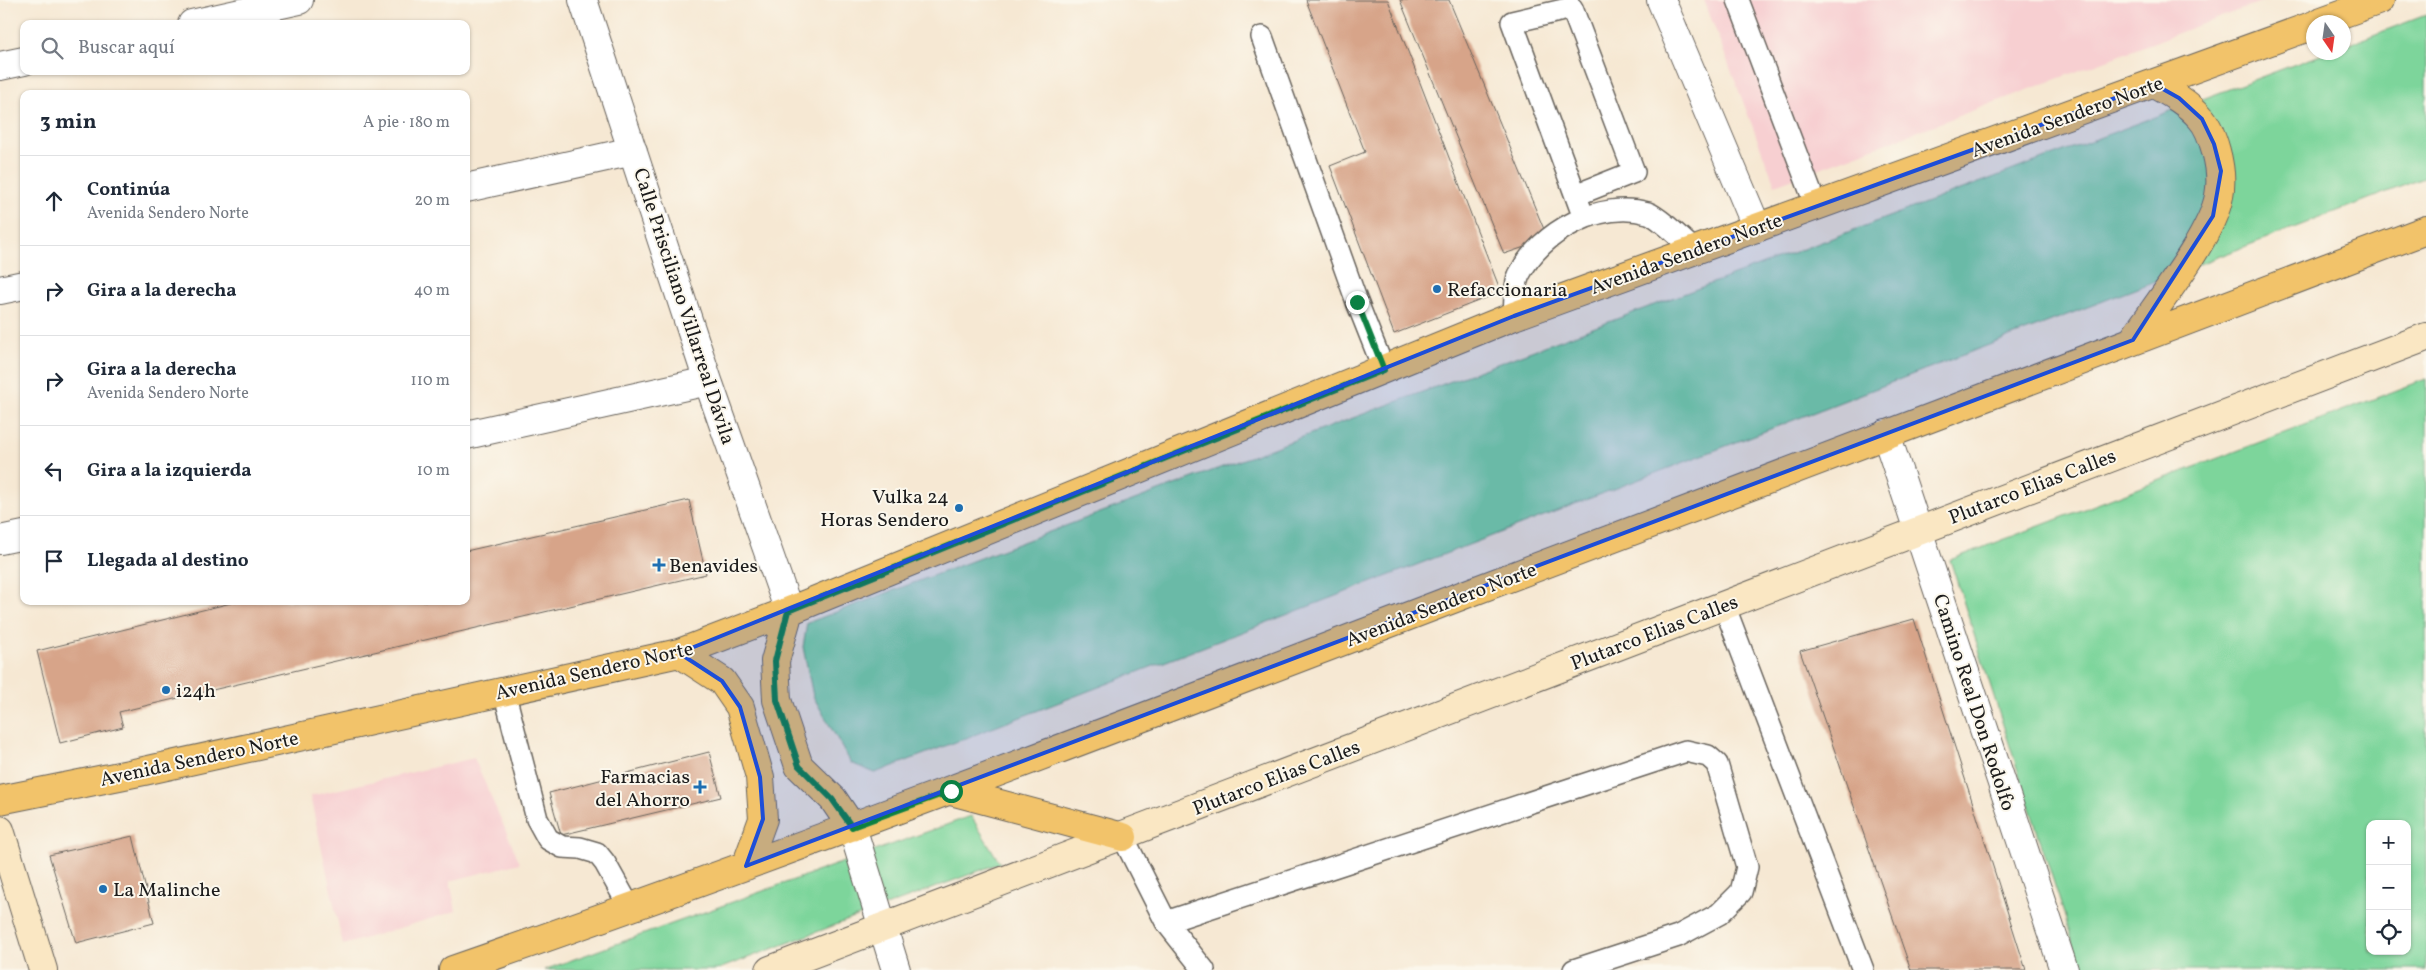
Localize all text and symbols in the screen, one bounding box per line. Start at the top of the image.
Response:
north arrow [2306,15,2351,60]
search box [20,20,470,75]
icon: search [38,34,66,62]
text: Buscar aquí [78,35,175,61]
street label: Avenida Sendero Norte [1968,70,2168,166]
text: 3 min [40,108,96,137]
text: A pie · 180 m [363,112,450,134]
street label: Calle Prisciliano Villarreal Dávila [625,165,741,449]
text: Continúa [87,177,170,203]
icon: ahead [40,187,68,215]
text: 20 m [415,190,450,212]
text: Avenida Sendero Norte [87,203,249,225]
street label: Avenida Sendero Norte [1587,207,1787,303]
icon: right [40,277,68,305]
place label: Refaccionaria [1447,277,1567,305]
text: Gira a la derecha [87,278,237,304]
text: 40 m [414,280,450,302]
marker: Refaccionaria [1431,283,1443,295]
route end [1346,291,1369,314]
text: Gira a la derecha [87,357,237,383]
icon: right [40,367,68,395]
text: 110 m [411,370,450,392]
text: Avenida Sendero Norte [87,383,249,405]
street label: Plutarco Elias Calles [1945,443,2121,533]
icon: left [40,457,68,485]
text: Gira a la izquierda [87,458,252,484]
text: 10 m [417,460,450,482]
place label: Vulka 24 Horas Sendero [820,484,949,535]
marker: Vulka 24 Horas Sendero [953,502,965,514]
icon: arrive [40,547,68,575]
text: Llegada al destino [87,548,249,574]
place label: Benavides [669,553,758,581]
street label: Avenida Sendero Norte [1342,557,1541,655]
marker: Benavides [653,559,665,571]
street label: Plutarco Elias Calles [1567,589,1743,679]
street label: Camino Real Don Rodolfo [1925,591,2021,815]
street label: Avenida Sendero Norte [493,636,696,708]
place label: i24h [176,678,216,706]
marker: i24h [160,684,172,696]
street label: Avenida Sendero Norte [98,725,301,795]
street label: Plutarco Elias Calles [1189,734,1365,824]
place label: Farmacias del Ahorro [595,764,690,815]
route start [940,780,963,803]
marker: Farmacias del Ahorro [694,781,706,793]
map controls [2366,820,2411,955]
button: + [2366,820,2411,865]
button: − [2366,865,2411,910]
place label: La Malinche [113,877,221,905]
marker: La Malinche [97,883,109,895]
button: locate [2366,910,2411,955]

